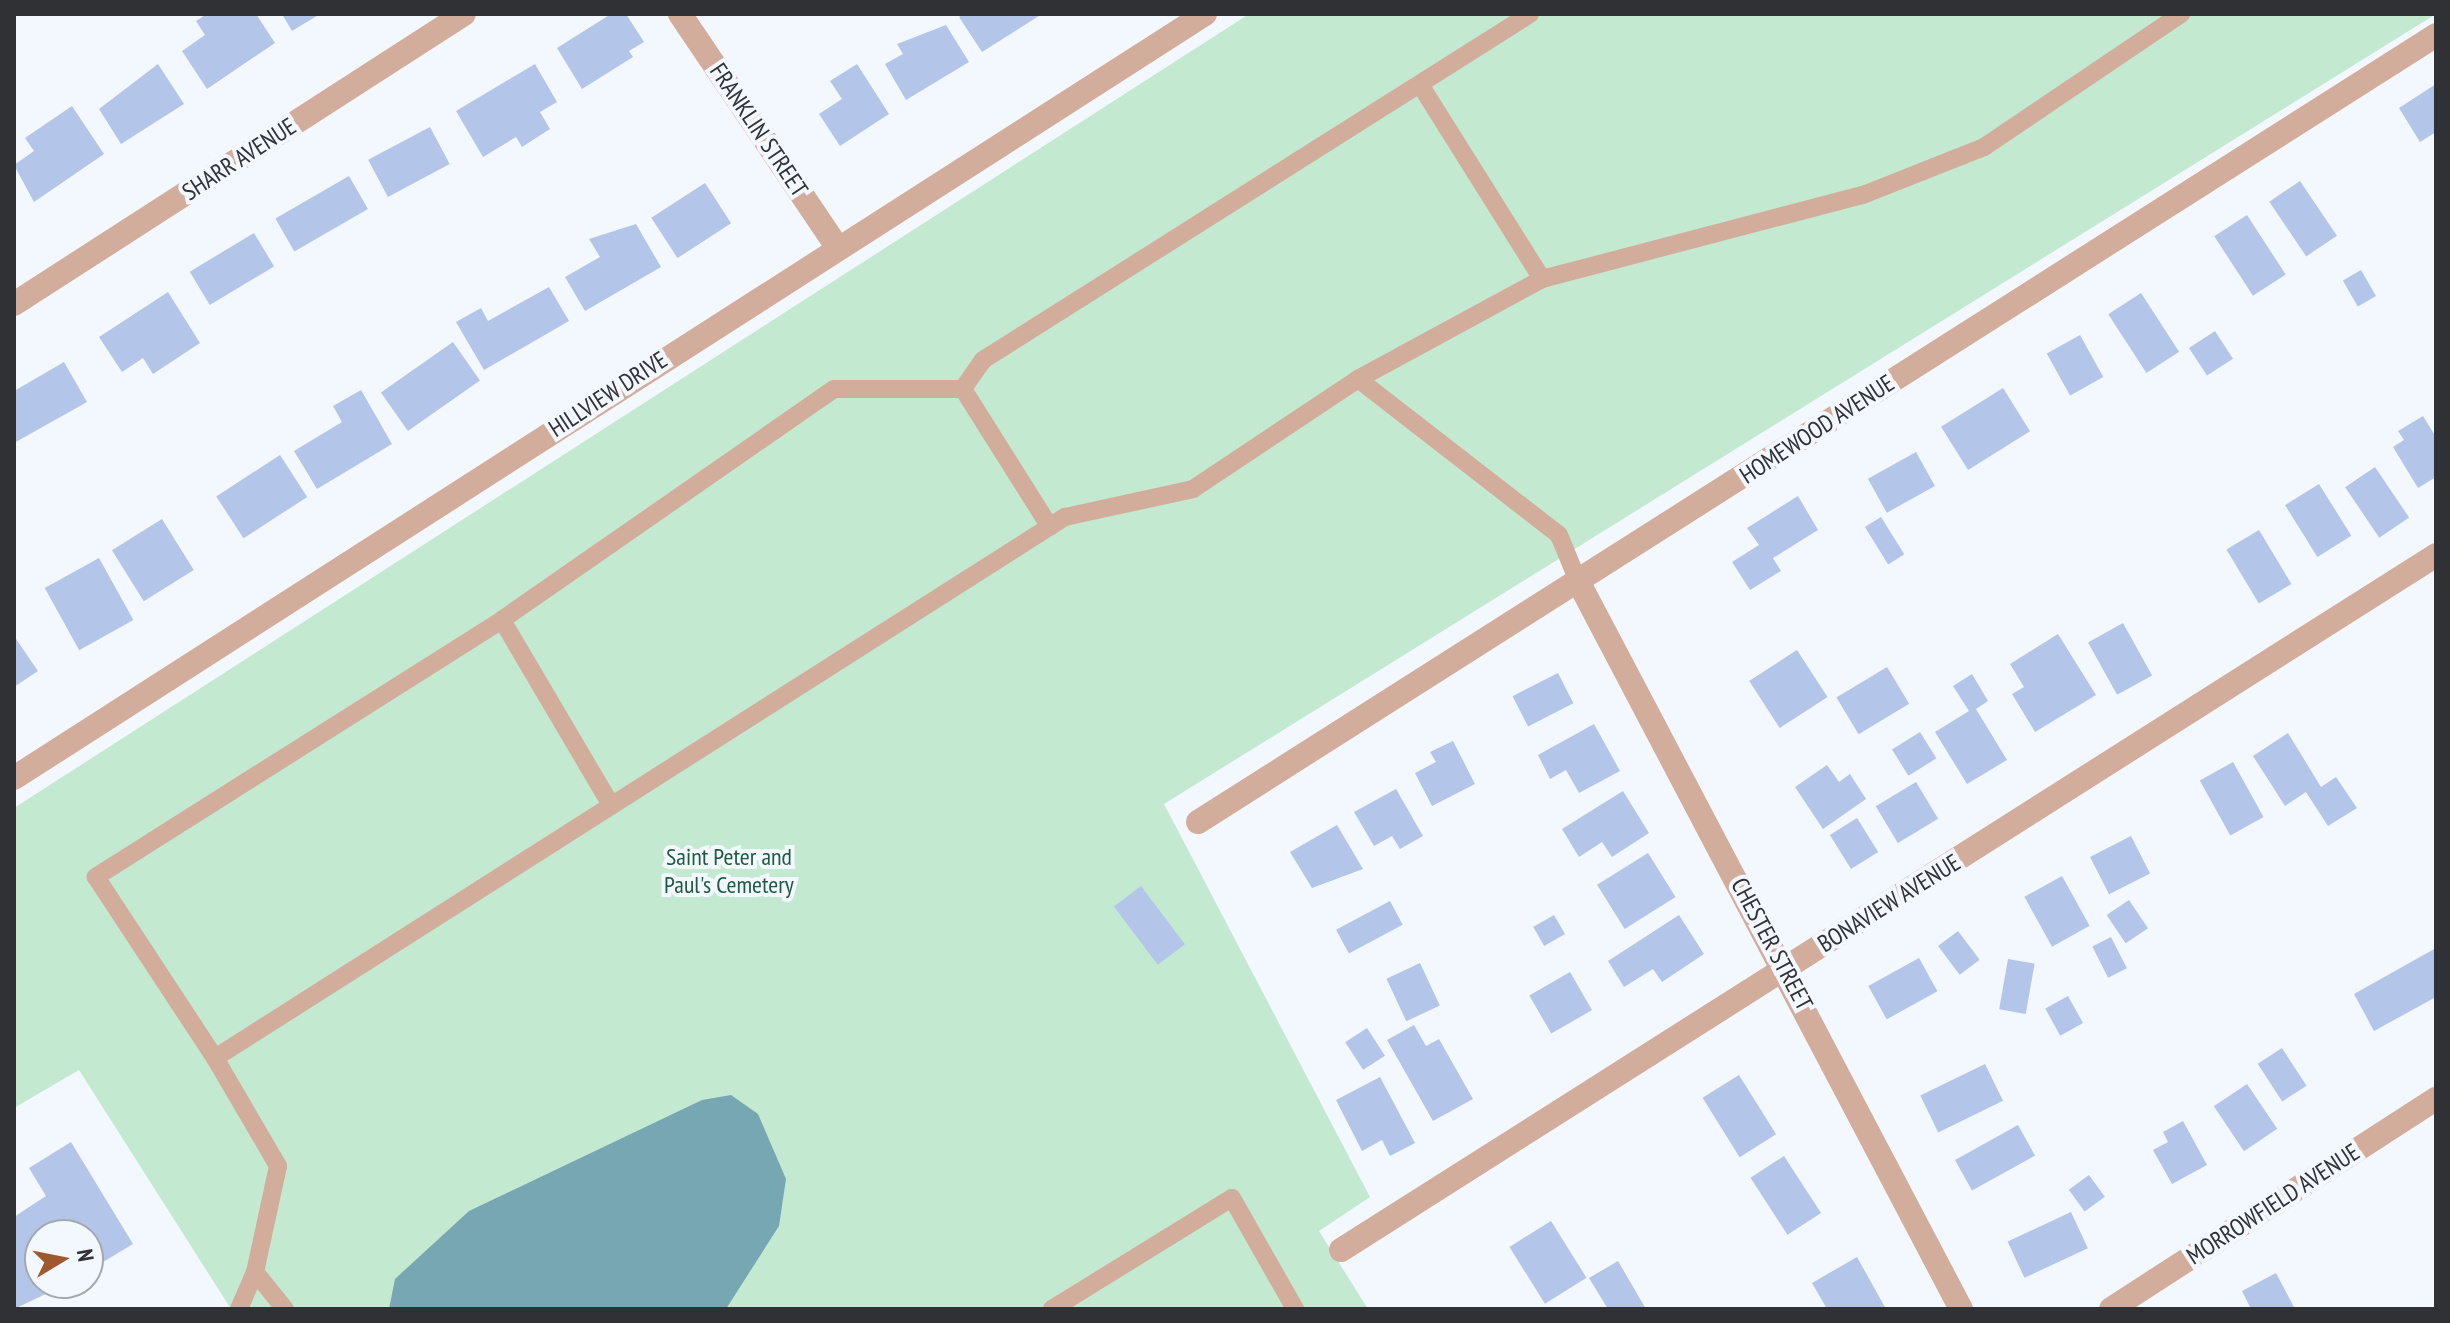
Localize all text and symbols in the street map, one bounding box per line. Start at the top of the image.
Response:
street label: FRANKLIN STREET [704,58,814,202]
street label: SHARR AVENUE [177,111,301,207]
street label: HILLVIEW DRIVE [543,345,673,443]
street label: HOMEWOOD AVENUE [1734,368,1900,490]
park label: Saint Peter and Paul's Cemetery [664,843,794,899]
street label: BONAVIEW AVENUE [1812,847,1966,959]
street label: CHESTER STREET [1725,873,1819,1015]
street label: MORROWFIELD AVENUE [2181,1137,2365,1271]
north arrow [24,1219,104,1299]
text: N [71,1247,100,1263]

